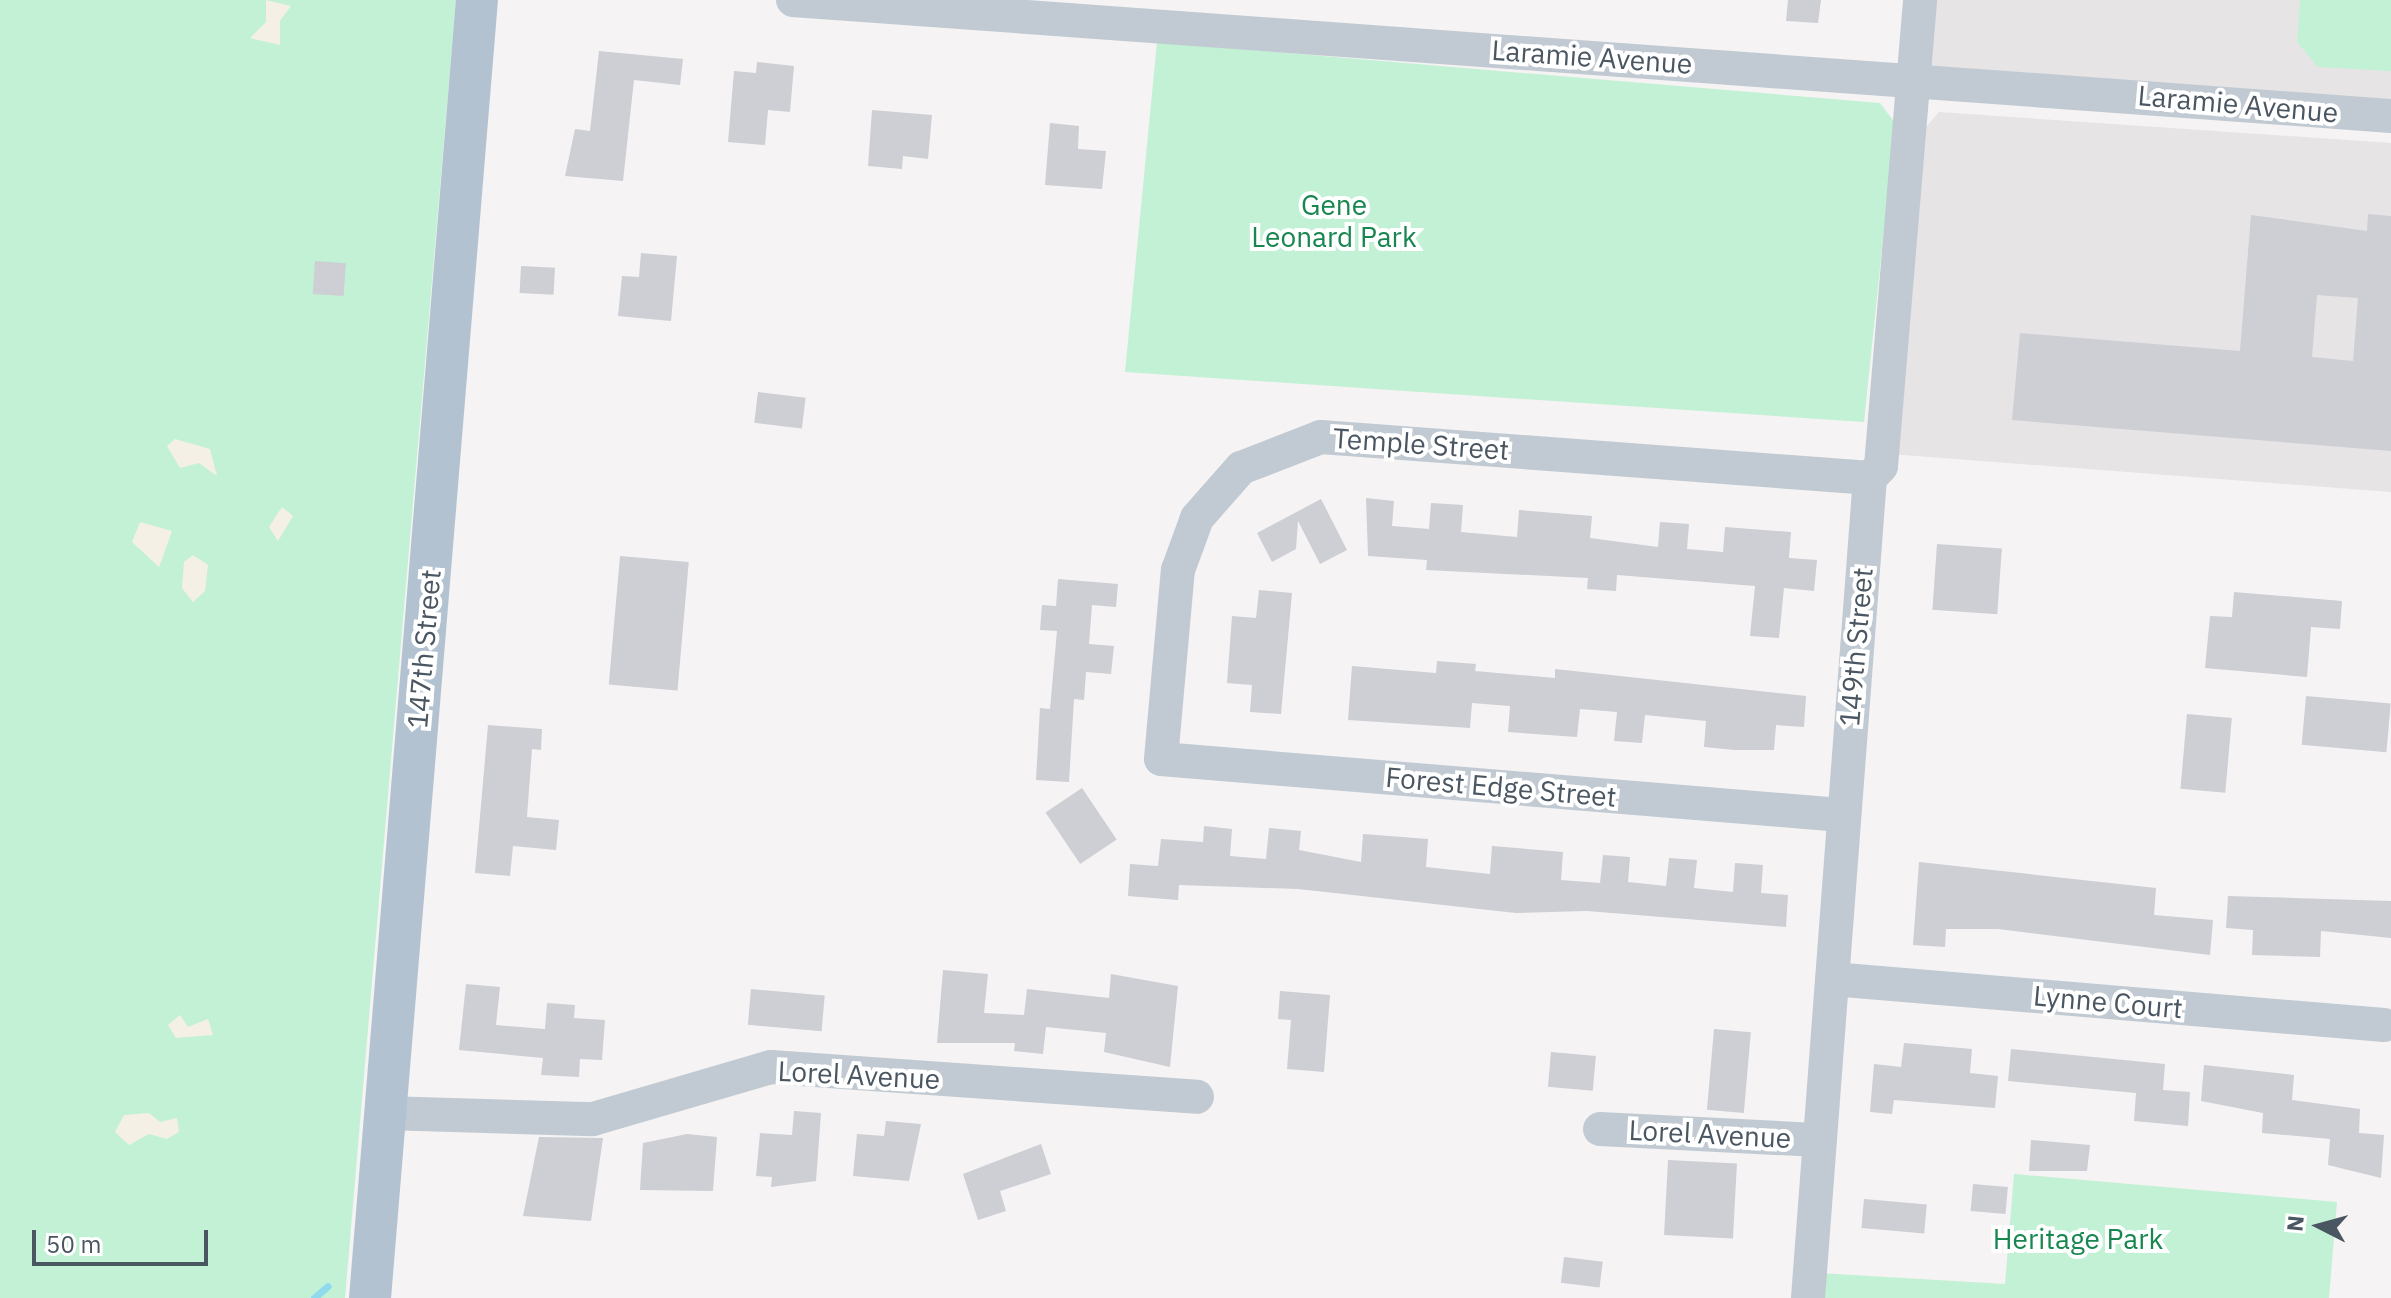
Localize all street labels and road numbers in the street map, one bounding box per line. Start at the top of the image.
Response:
street label: Laramie Avenue [1491,33,1693,81]
street label: Laramie Avenue [2136,79,2340,129]
street label: Temple Street [1332,421,1510,467]
street label: 149th Street [1832,566,1880,728]
street label: 147th Street [400,568,448,730]
street label: Forest Edge Street [1384,760,1618,814]
street label: Lynne Court [2032,979,2184,1025]
street label: Lorel Avenue [777,1054,941,1096]
street label: Lorel Avenue [1628,1113,1792,1155]

